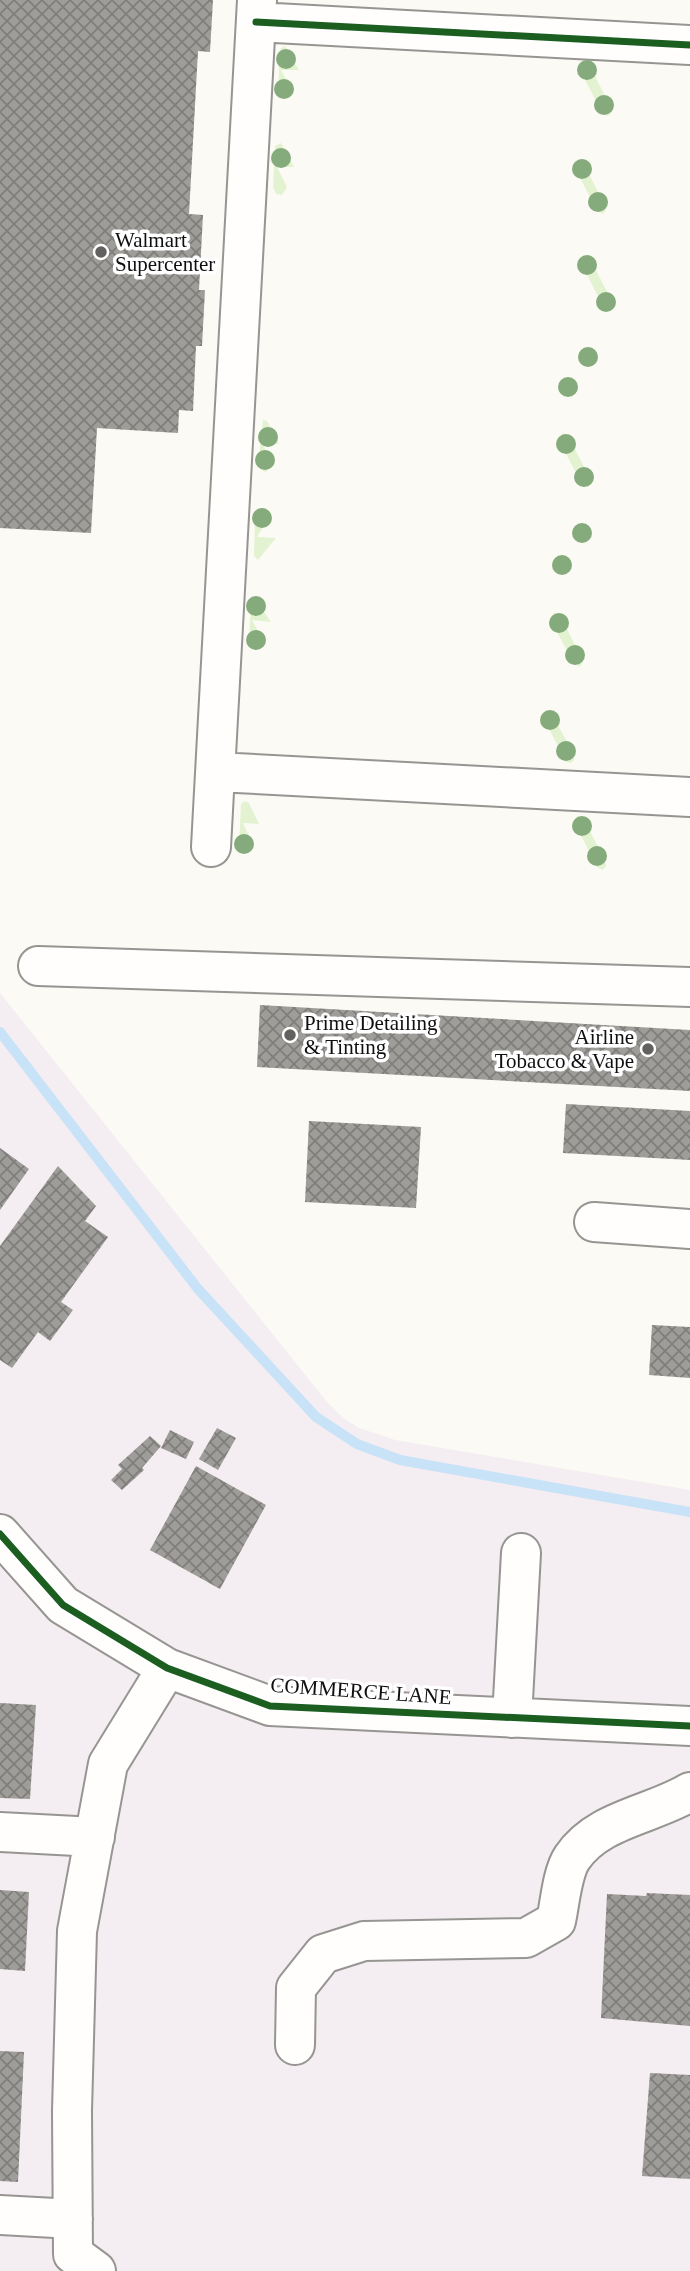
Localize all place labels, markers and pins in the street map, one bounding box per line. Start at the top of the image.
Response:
place label: Walmart Supercenter [115,228,215,276]
marker: Walmart Supercenter [93,244,109,260]
place label: Prime Detailing & Tinting [304,1011,438,1059]
place label: Airline Tobacco & Vape [495,1025,634,1073]
marker: Prime Detailing & Tinting [282,1027,298,1043]
marker: Airline Tobacco & Vape [640,1041,656,1057]

